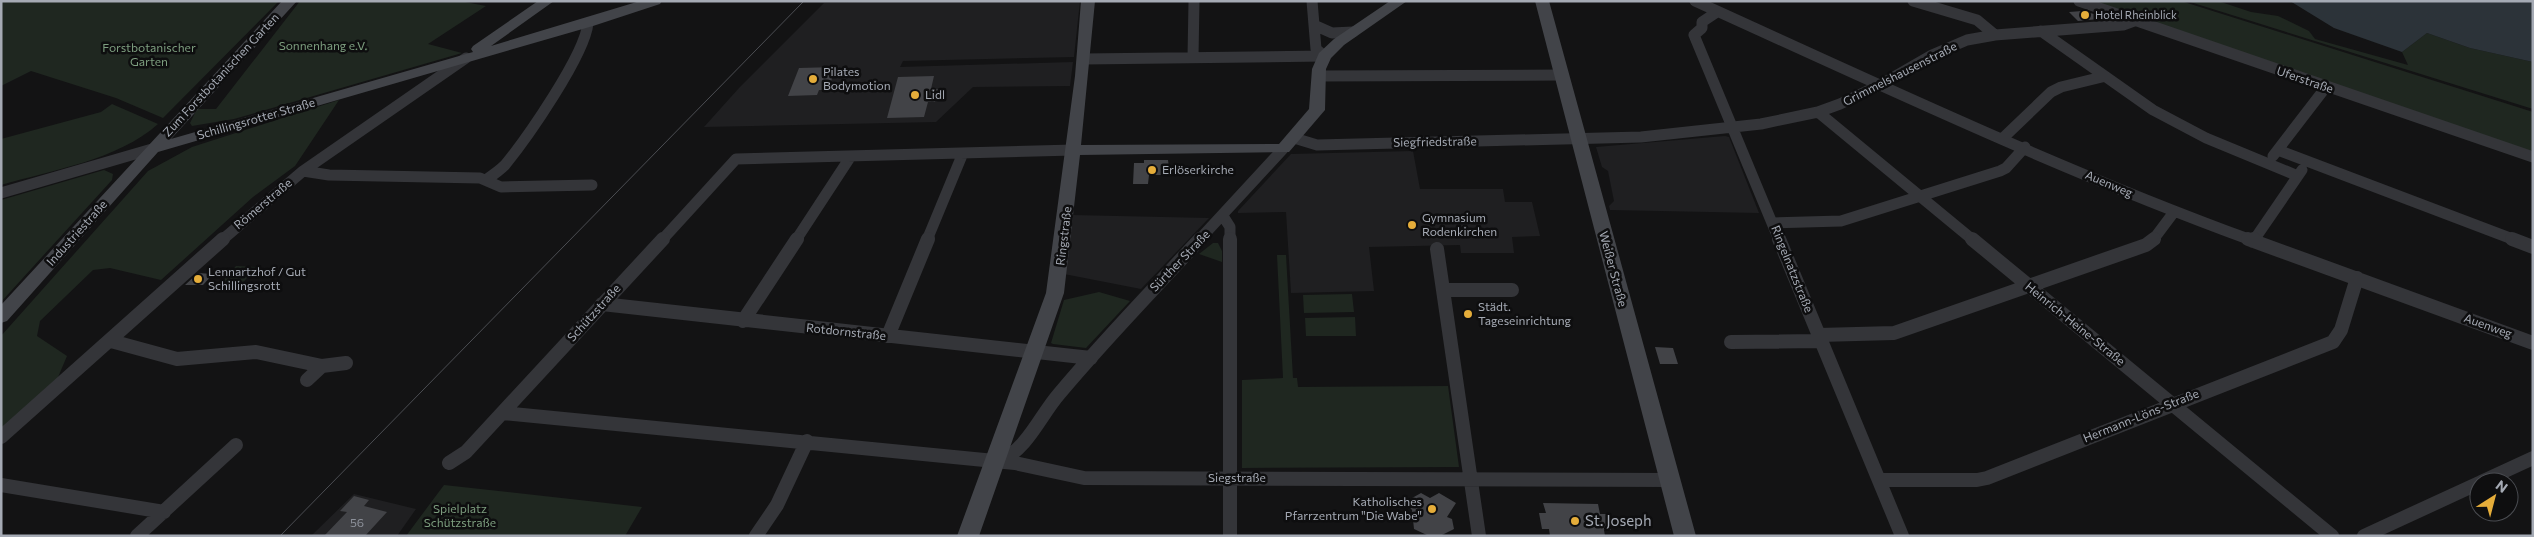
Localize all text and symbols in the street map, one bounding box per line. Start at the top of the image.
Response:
place label: Hotel Rheinblick [2095,8,2177,21]
marker: Hotel Rheinblick [2079,9,2091,21]
street label: Zum Forstbotanischen Garten [159,10,281,139]
park label: Sonnenhang e.V. [279,38,368,52]
street label: Grimmelshausenstraße [1840,38,1959,108]
park label: Forstbotanischer Garten [102,40,196,68]
street label: Uferstraße [2275,63,2336,95]
place label: Pilates Bodymotion [823,64,891,92]
marker: Pilates Bodymotion [807,73,819,85]
place label: Lidl [925,87,945,101]
marker: Lidl [909,89,921,101]
street label: Schillingsrotter Straße [195,94,316,142]
street label: Siegfriedstraße [1393,133,1477,149]
place label: Erlöserkirche [1162,162,1234,176]
marker: Erlöserkirche [1146,164,1158,176]
street label: Auenweg [2084,167,2136,200]
street label: Römerstraße [231,175,294,231]
street label: Industriestraße [43,197,109,268]
street label: Ringstraße [1052,206,1074,266]
place label: Gymnasium Rodenkirchen [1422,210,1497,238]
marker: Gymnasium Rodenkirchen [1406,219,1418,231]
street label: Ringelnatzstraße [1769,223,1817,314]
street label: Sürther Straße [1146,227,1212,294]
street label: Weißer Straße [1597,229,1631,308]
place label: Lennartzhof / Gut Schillingsrott [208,264,306,292]
marker: Lennartzhof / Gut Schillingsrott [192,273,204,285]
street label: Heinrich-Heine-Straße [2023,279,2128,368]
street label: Schützstraße [564,281,623,344]
place label: Städt. Tageseinrichtung [1478,299,1572,327]
marker: Städt. Tageseinrichtung [1462,308,1474,320]
street label: Auenweg [2462,310,2515,340]
street label: Rotdornstraße [805,320,887,342]
street label: Hermann-Löns-Straße [2081,385,2201,445]
street label: Siegstraße [1208,470,1266,484]
north arrow [2469,472,2519,522]
text: N [2493,476,2511,496]
place label: Katholisches Pfarrzentrum "Die Wabe" [1285,494,1422,522]
park label: Spielplatz Schützstraße [424,501,496,529]
marker: Katholisches Pfarrzentrum "Die Wabe" [1426,503,1438,515]
place label: St. Joseph [1585,511,1652,529]
house number: 56 [350,515,364,529]
marker: St. Joseph [1569,515,1581,527]

